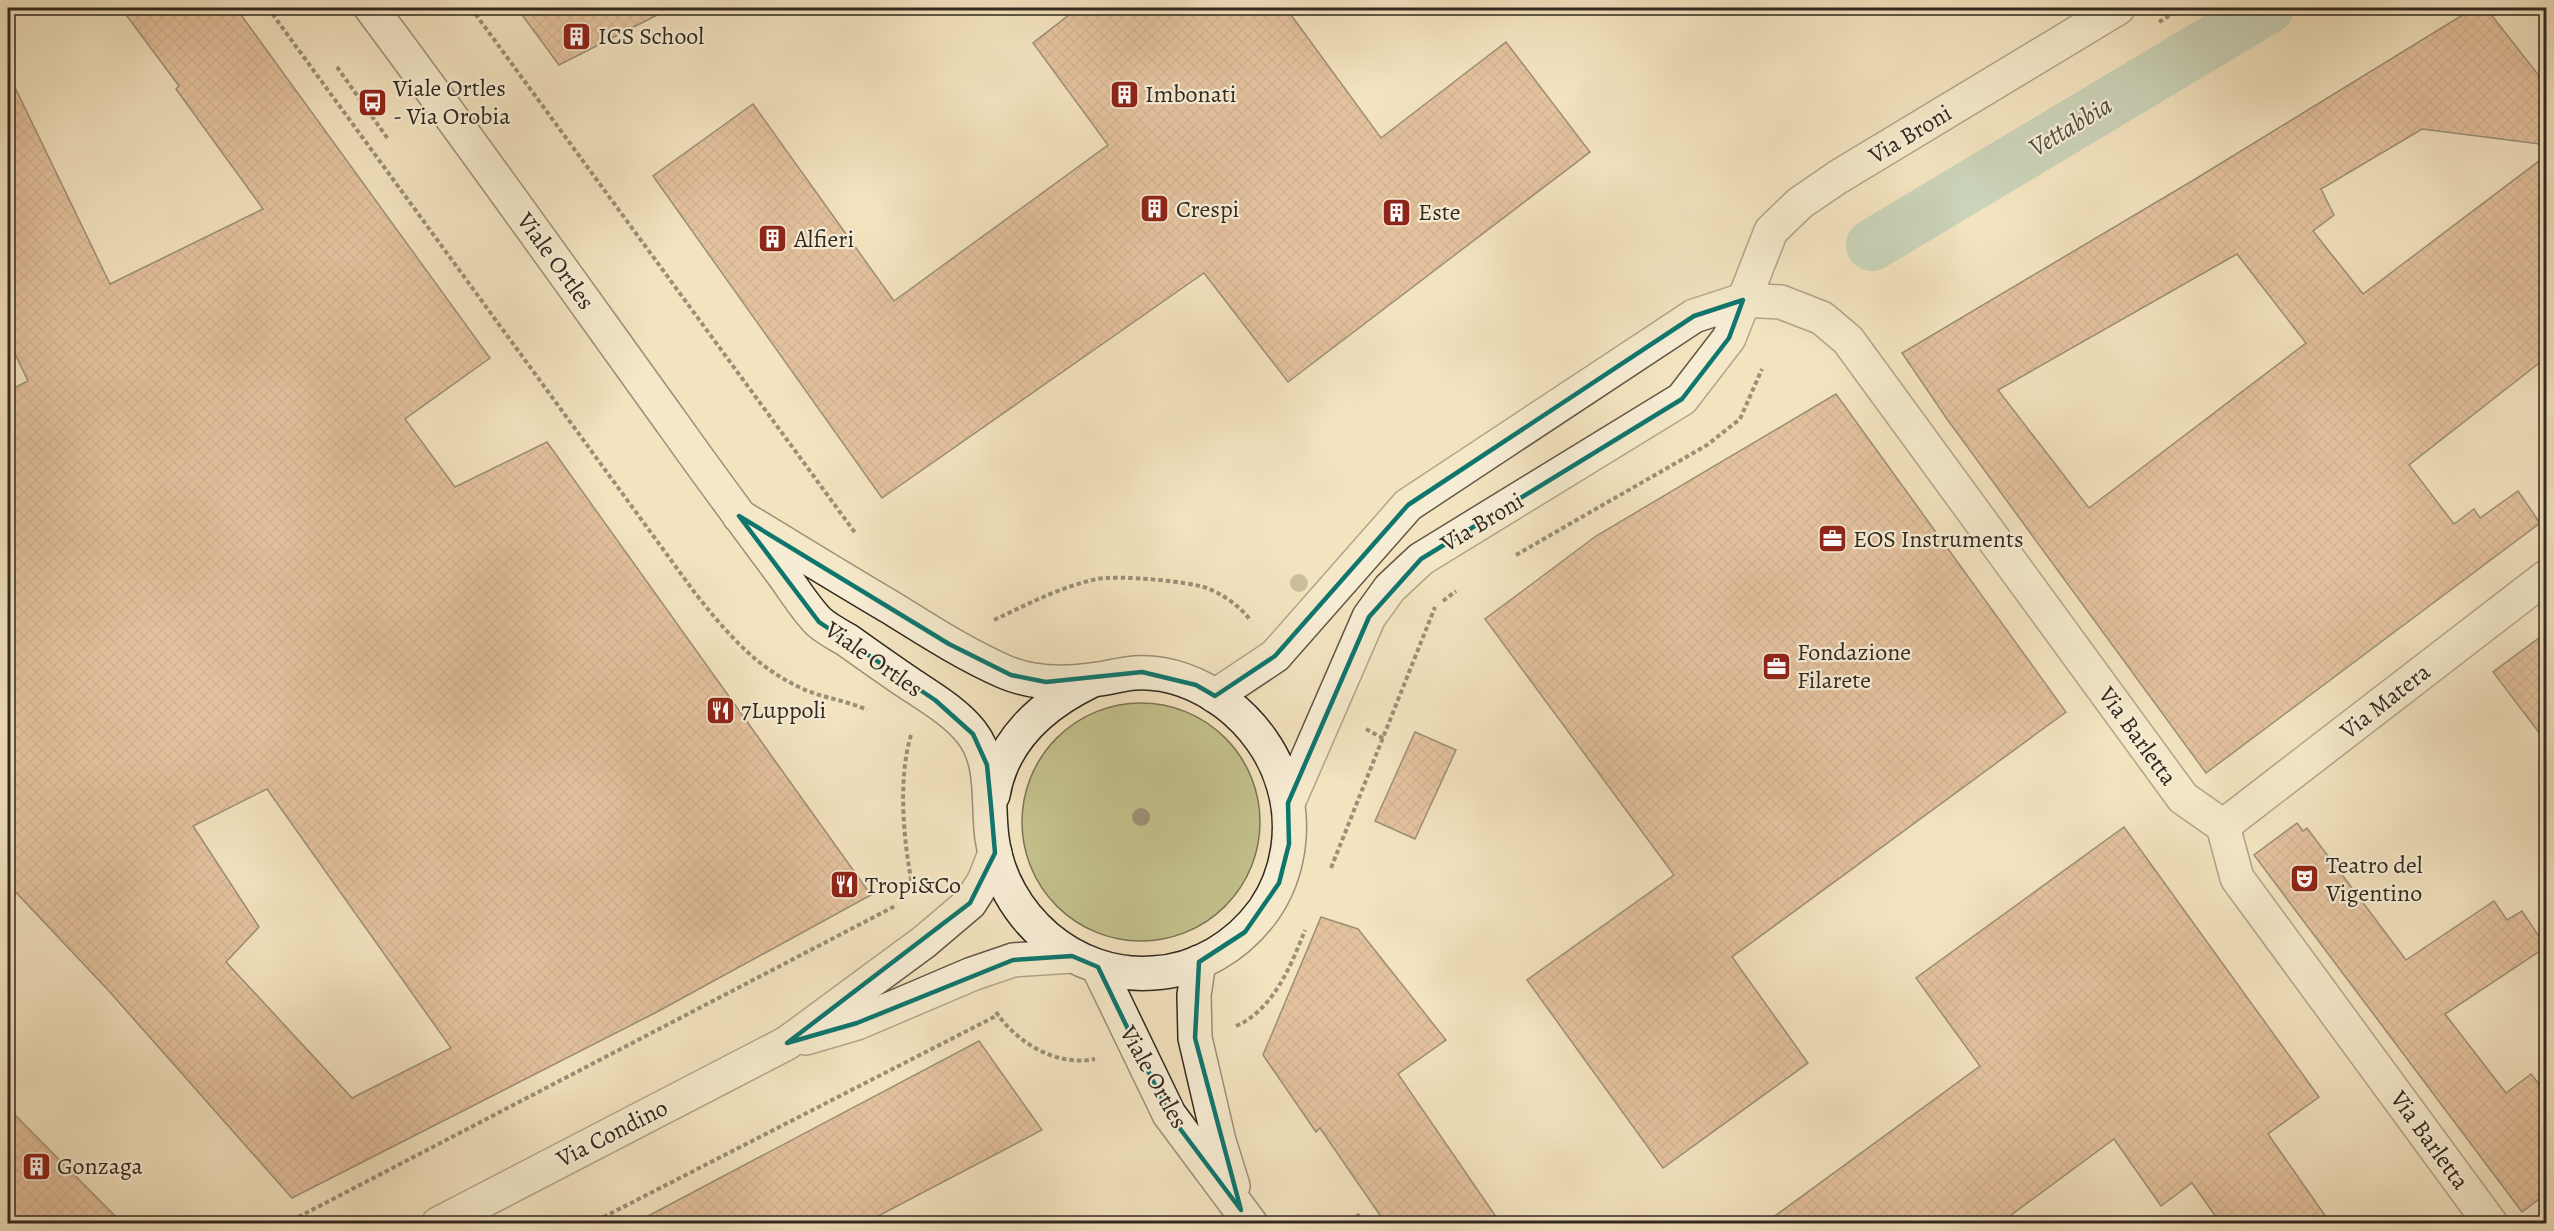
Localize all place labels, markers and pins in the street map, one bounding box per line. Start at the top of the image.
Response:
building icon: ICS School [561,20,593,52]
place label: ICS School [598,20,704,52]
place label: Viale Ortles - Via Orobia [392,72,511,132]
building icon: Imbonati [1108,78,1140,110]
place label: Imbonati [1145,78,1237,110]
bus stop icon: Viale Ortles - Via Orobia [356,86,388,118]
building icon: Crespi [1139,193,1171,225]
place label: Crespi [1176,193,1239,225]
building icon: Este [1381,196,1413,228]
place label: Este [1418,196,1461,228]
building icon: Alfieri [757,223,789,255]
place label: Alfieri [793,223,854,255]
office icon: EOS Instruments [1816,523,1848,555]
place label: EOS Instruments [1853,523,2024,555]
place label: Fondazione Filarete [1797,636,1911,696]
office icon: Fondazione Filarete [1760,650,1792,682]
restaurant icon: 7Luppoli [704,694,736,726]
place label: 7Luppoli [741,694,826,726]
place label: Teatro del Vigentino [2325,849,2423,909]
theatre icon: Teatro del Vigentino [2289,863,2321,895]
restaurant icon: Tropi&Co [828,869,860,901]
place label: Tropi&Co [865,869,961,901]
building icon: Gonzaga [20,1150,52,1182]
place label: Gonzaga [57,1150,144,1182]

